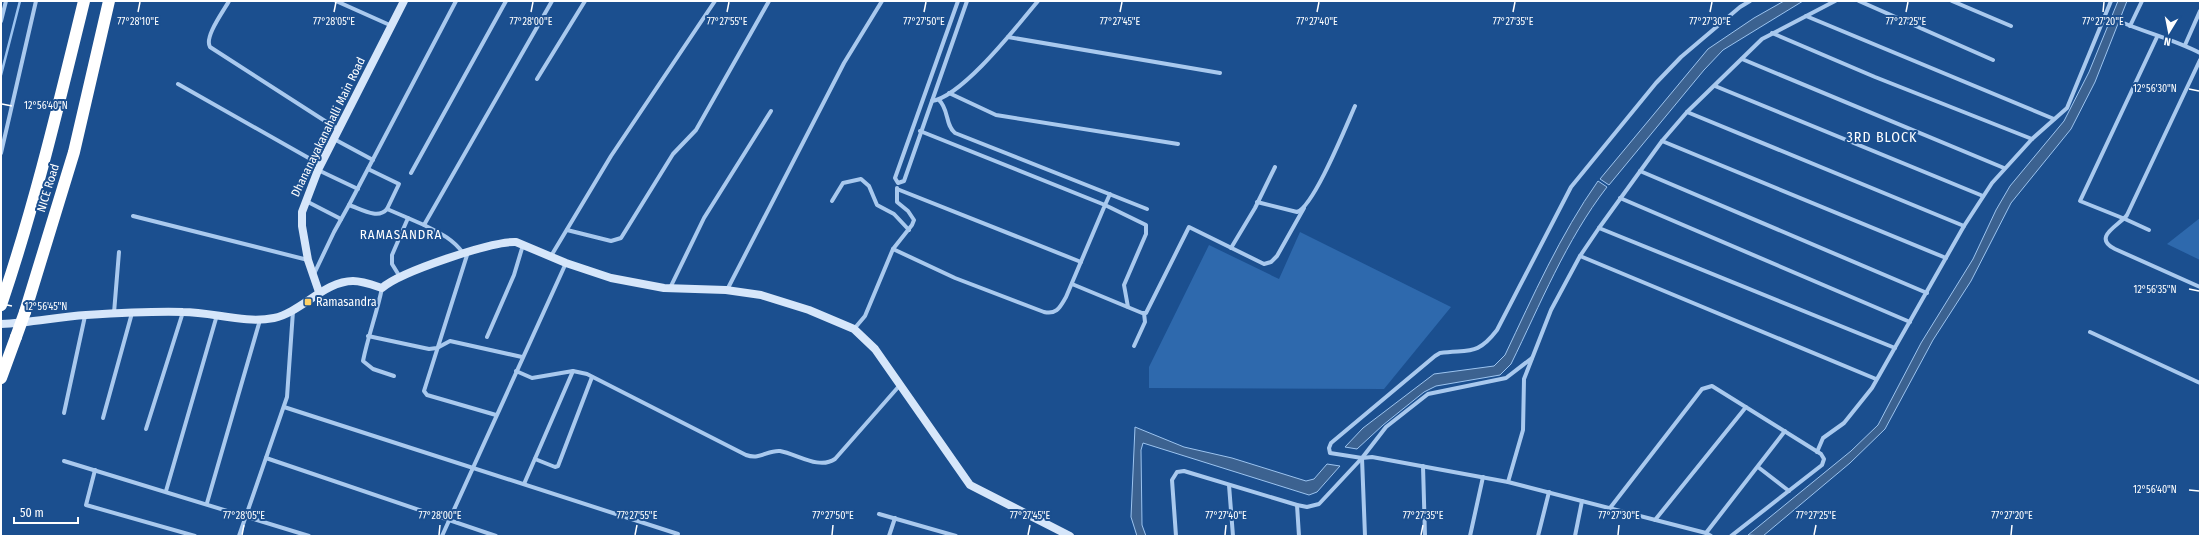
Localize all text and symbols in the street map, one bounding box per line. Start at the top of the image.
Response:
north arrow [2149,12,2189,52]
text: 77°28'10"E [117,16,159,28]
text: 77°28'05"E [313,16,355,28]
text: 77°28'00"E [510,16,553,28]
text: 77°27'55"E [707,16,748,28]
text: 77°27'50"E [903,16,945,28]
text: 77°27'45"E [1100,16,1141,28]
text: 77°27'40"E [1296,16,1338,28]
text: 77°27'35"E [1493,16,1534,28]
text: 77°27'30"E [1689,16,1731,28]
text: 77°27'25"E [1886,16,1927,28]
text: 77°27'20"E [2082,16,2124,28]
text: N [2163,34,2172,48]
street label: Dhananayakanahalli Main Road [288,55,368,199]
text: 12°56'30"N [2133,83,2177,95]
text: 12°56'40"N [24,100,68,112]
district label: 3RD BLOCK [1847,129,1917,146]
street label: NICE Road [34,162,62,214]
district label: RAMASANDRA [360,227,442,242]
text: 12°56'35"N [2133,284,2177,296]
place label: Ramasandra [316,295,377,309]
marker: Ramasandra [303,297,313,307]
text: 12°56'45"N [25,301,67,313]
text: 12°56'40"N [2133,484,2177,496]
scale bar [14,499,78,525]
text: 50 m [20,506,44,520]
text: 77°28'05"E [223,510,265,522]
text: 77°28'00"E [419,510,462,522]
text: 77°27'55"E [617,510,658,522]
text: 77°27'50"E [812,510,854,522]
text: 77°27'45"E [1010,510,1051,522]
text: 77°27'40"E [1205,510,1247,522]
text: 77°27'35"E [1403,510,1444,522]
text: 77°27'30"E [1598,510,1640,522]
text: 77°27'25"E [1796,510,1837,522]
text: 77°27'20"E [1991,510,2033,522]

